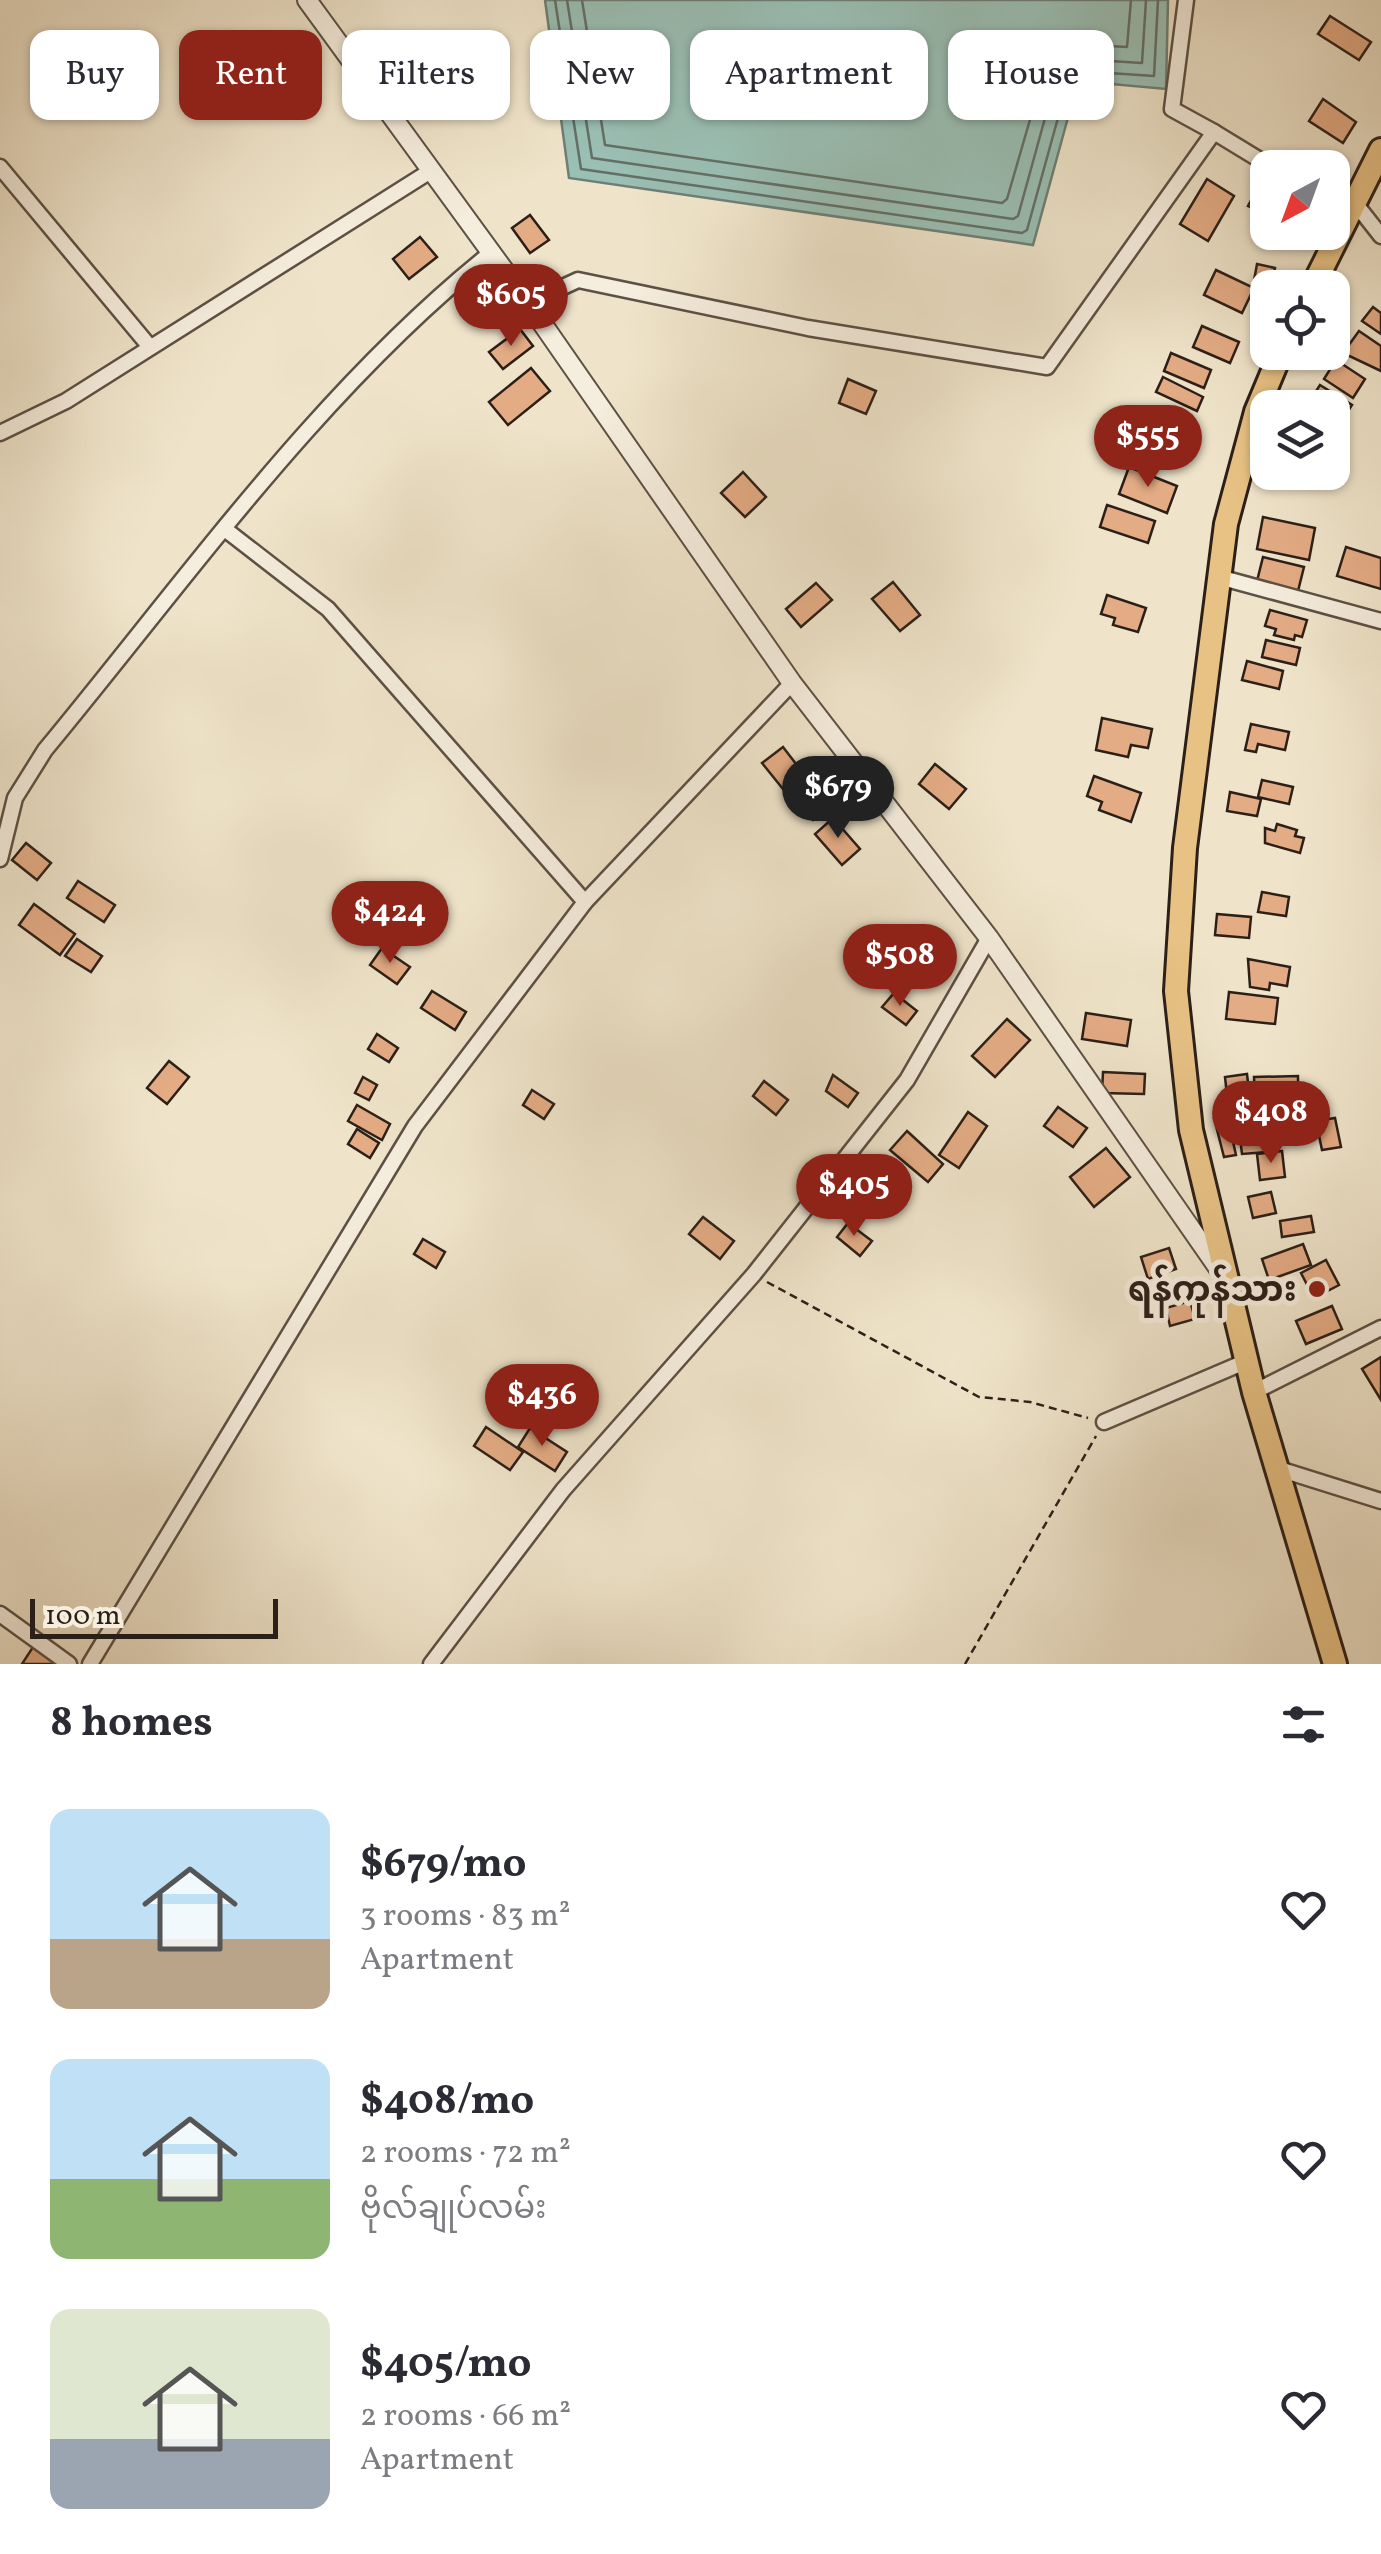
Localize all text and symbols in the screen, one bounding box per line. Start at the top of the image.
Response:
chip: Buy [30,30,159,120]
chip: Rent [179,30,322,120]
chip: Filters [342,30,510,120]
chip: New [530,30,670,120]
chip: Apartment [690,30,928,120]
chip: House [948,30,1114,120]
north arrow [1250,150,1350,250]
map controls [1250,150,1350,490]
pin: $605 [452,264,570,349]
button: locate [1250,270,1350,370]
text: $605 [476,274,546,318]
button: layers [1250,390,1350,490]
pin: $555 [1089,405,1207,490]
text: $555 [1116,415,1180,459]
pin: $679 [779,756,897,841]
text: $679 [804,766,872,810]
pin: $424 [331,881,449,966]
text: $424 [354,891,426,935]
pin: $508 [841,924,959,1009]
text: $508 [865,934,935,978]
pin: $408 [1212,1081,1330,1166]
text: $408 [1234,1091,1308,1135]
pin: $405 [795,1154,913,1239]
text: $405 [818,1164,890,1208]
place label: ရန်ကုန်သား [1128,1264,1297,1318]
marker: ရန်ကုန်သား [1306,1278,1328,1300]
pin: $436 [483,1364,601,1449]
text: $436 [507,1374,577,1418]
scale bar [30,1594,278,1638]
text: 100 m [45,1597,120,1636]
text: 8 homes [50,1695,213,1754]
icon: filters [1276,1697,1331,1752]
text: $679/mo [360,1836,526,1895]
icon: home [130,1849,250,1969]
icon: heart [1276,1882,1331,1937]
text: 3 rooms · 83 m² [360,1895,571,1939]
text: Apartment [360,1939,514,1983]
text: $408/mo [360,2073,534,2132]
icon: home [130,2099,250,2219]
text: 2 rooms · 72 m² [360,2132,571,2176]
icon: heart [1276,2132,1331,2187]
text: ဗိုလ်ချုပ်လမ်း [360,2188,546,2232]
text: $405/mo [360,2336,532,2395]
icon: home [130,2349,250,2469]
icon: heart [1276,2382,1331,2437]
text: 2 rooms · 66 m² [360,2395,571,2439]
text: Apartment [360,2439,514,2483]

